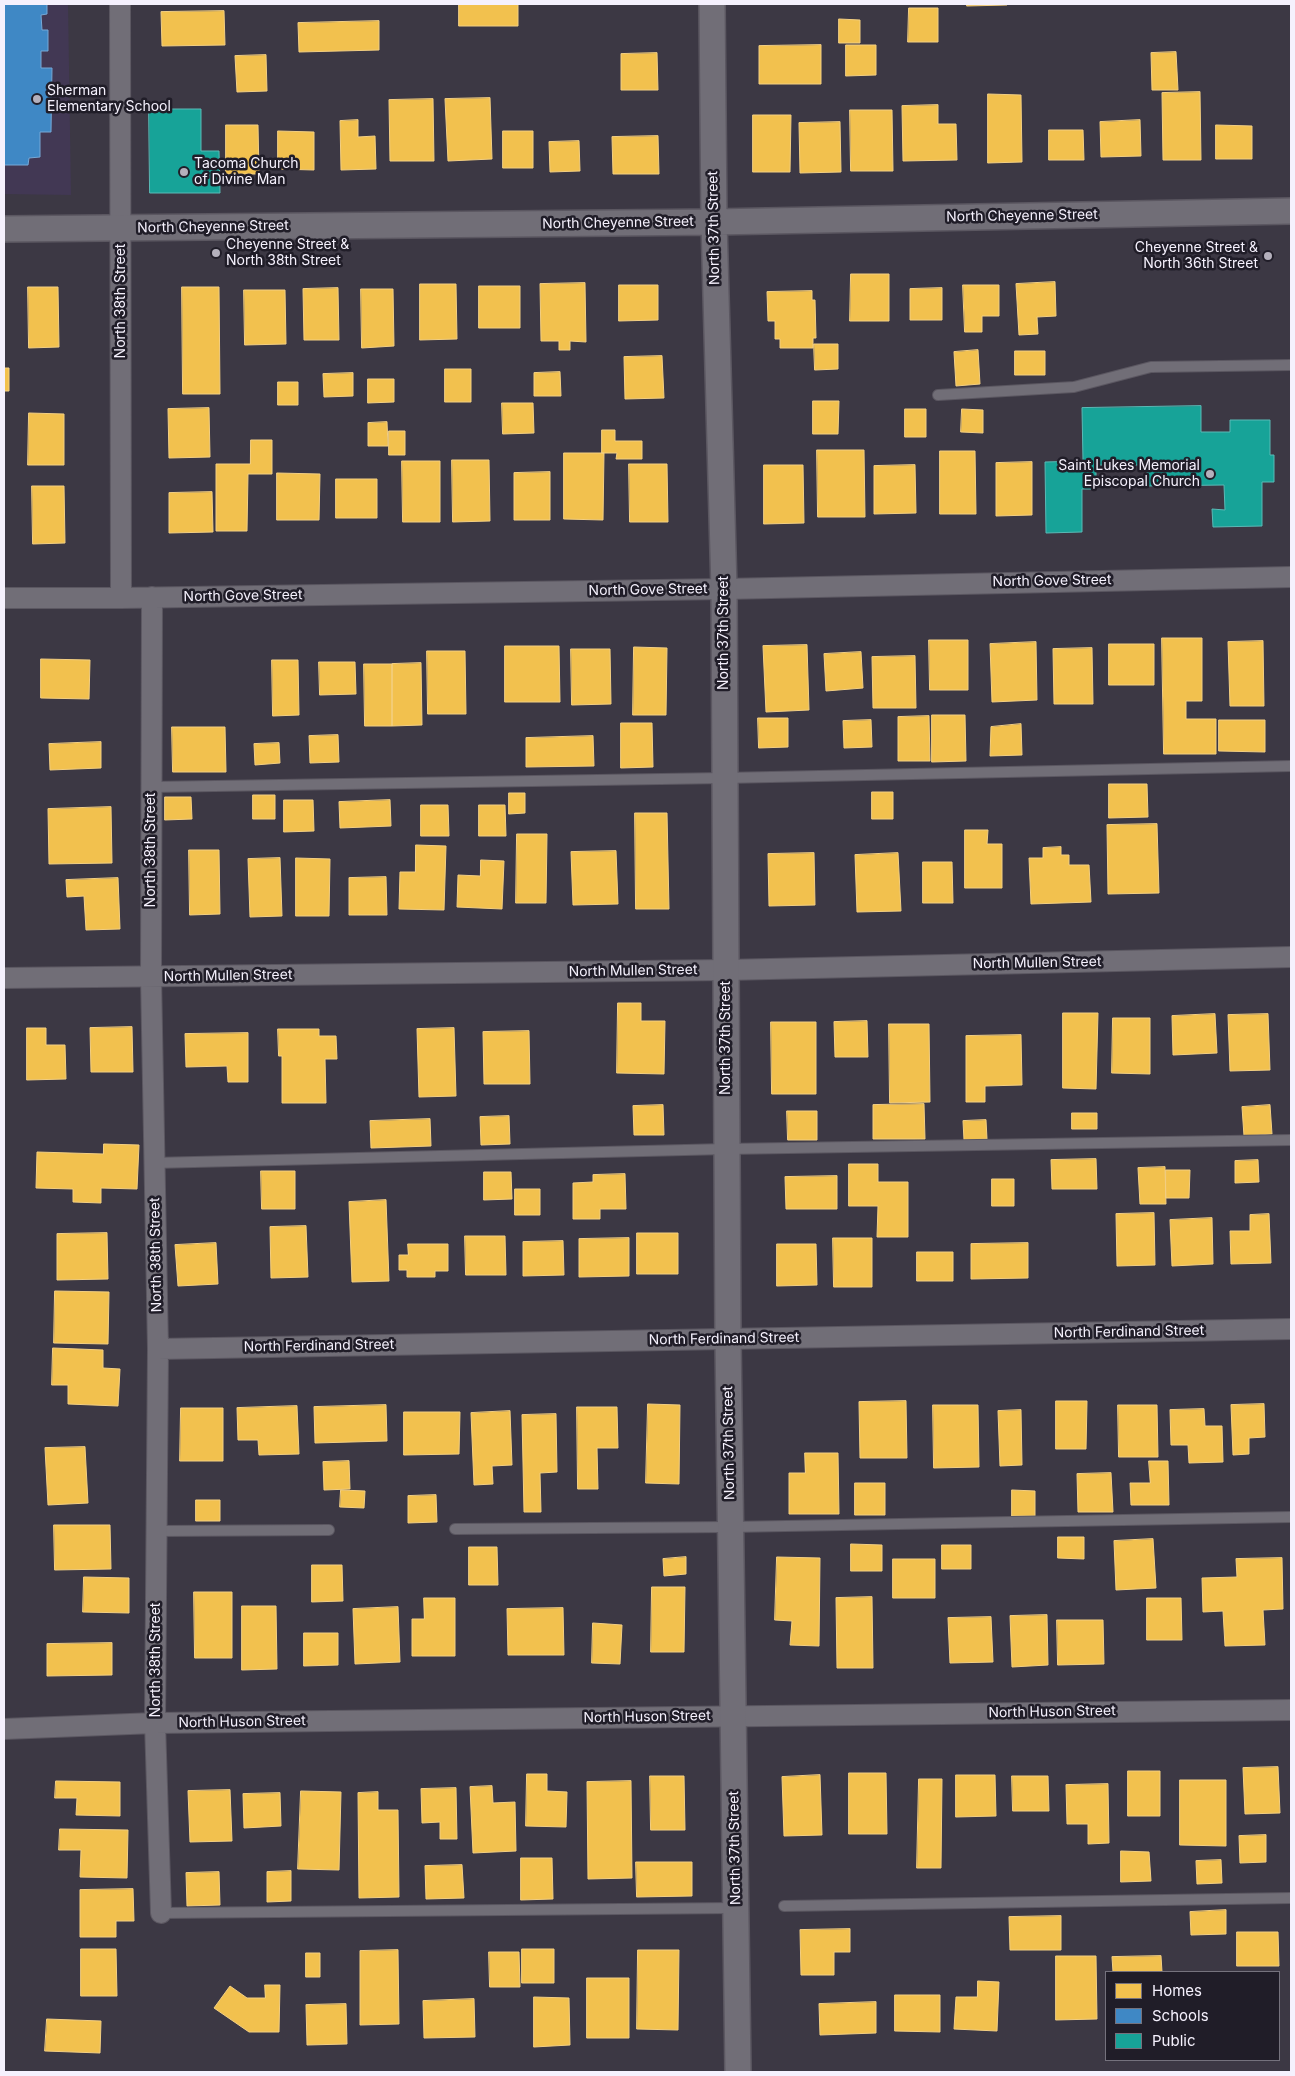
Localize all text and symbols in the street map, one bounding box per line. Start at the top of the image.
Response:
place label: Sherman Elementary School [47,83,171,115]
marker: Sherman Elementary School [31,93,43,105]
place label: Tacoma Church of Divine Man [194,156,298,188]
marker: Tacoma Church of Divine Man [178,166,190,178]
street label: North 37th Street [705,171,723,285]
street label: North Cheyenne Street [946,206,1098,226]
street label: North Cheyenne Street [542,213,694,233]
street label: North Cheyenne Street [137,217,289,237]
place label: Cheyenne Street & North 38th Street [226,237,349,270]
place label: Cheyenne Street & North 36th Street [1135,240,1258,272]
street label: North 38th Street [113,244,129,358]
marker: Cheyenne Street & North 38th Street [210,247,222,259]
marker: Cheyenne Street & North 36th Street [1262,250,1274,262]
place label: Saint Lukes Memorial Episcopal Church [1058,458,1200,491]
marker: Saint Lukes Memorial Episcopal Church [1204,468,1216,480]
street label: North Gove Street [992,572,1112,590]
street label: North 37th Street [716,576,732,690]
street label: North Gove Street [588,581,708,599]
street label: North Gove Street [183,587,303,605]
street label: North 38th Street [143,793,159,907]
street label: North Mullen Street [972,953,1102,973]
street label: North Mullen Street [568,961,698,981]
street label: North Mullen Street [163,966,293,986]
street label: North 37th Street [718,981,734,1095]
street label: North 38th Street [147,1197,165,1313]
street label: North Ferdinand Street [1054,1322,1204,1342]
street label: North Ferdinand Street [649,1329,799,1349]
street label: North Ferdinand Street [244,1336,394,1356]
street label: North 37th Street [720,1386,738,1500]
street label: North 38th Street [148,1603,164,1717]
street label: North Huson Street [988,1702,1116,1722]
street label: North Huson Street [583,1707,711,1727]
street label: North Huson Street [178,1712,306,1732]
street label: North 37th Street [726,1791,744,1905]
legend [1105,1971,1280,2061]
text: Homes [1152,1981,1202,2000]
text: Schools [1152,2006,1209,2025]
text: Public [1152,2031,1195,2050]

